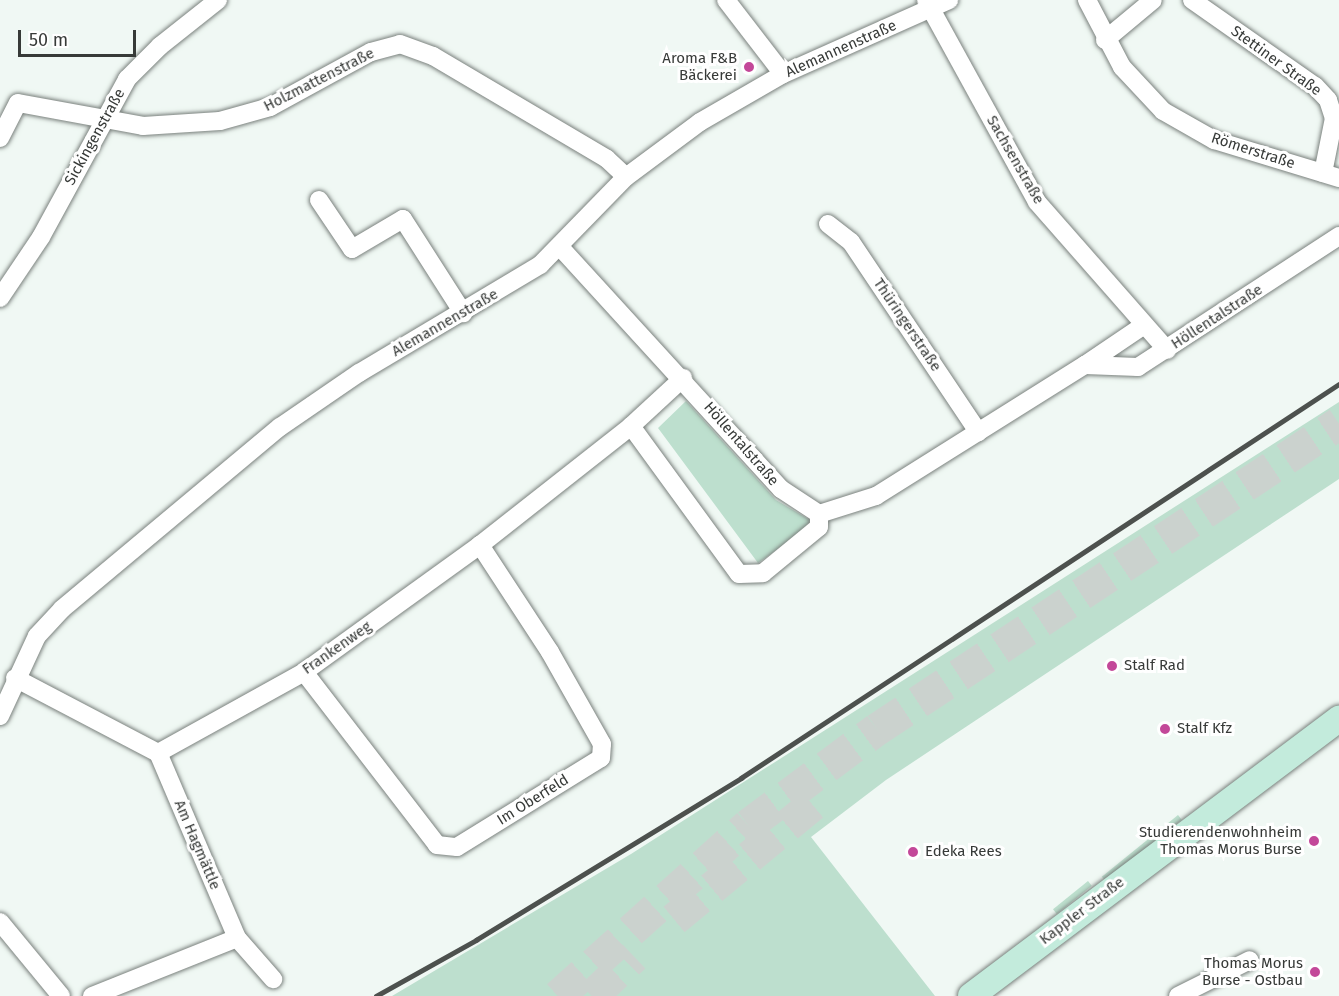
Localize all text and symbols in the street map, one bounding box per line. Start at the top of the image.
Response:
street label: Alemannenstraße [783,16,899,82]
scale bar [21,18,140,56]
street label: Stettiner Straße [1227,22,1325,100]
text: 50 m [29,29,68,51]
street label: Holzmattenstraße [261,44,377,116]
place label: Aroma F&B Bäckerei [662,49,737,84]
marker: Aroma F&B Bäckerei [742,60,756,74]
street label: Sickingenstraße [61,86,129,188]
street label: Sachsenstraße [982,113,1048,207]
street label: Römerstraße [1209,129,1297,173]
street label: Thüringerstraße [869,275,945,375]
street label: Höllentalstraße [1168,281,1266,353]
street label: Alemannenstraße [389,285,501,361]
street label: Höllentalstraße [700,398,782,490]
street label: Frankenweg [299,618,375,678]
place label: Stalf Rad [1124,657,1185,675]
marker: Stalf Rad [1105,659,1119,673]
place label: Stalf Kfz [1177,720,1232,738]
marker: Stalf Kfz [1158,722,1172,736]
street label: Im Oberfeld [494,771,572,829]
street label: Am Hagmättle [170,797,224,893]
place label: Studierendenwohnheim Thomas Morus Burse [1139,823,1302,858]
marker: Studierendenwohnheim Thomas Morus Burse [1307,834,1321,848]
place label: Edeka Rees [925,843,1002,861]
marker: Edeka Rees [906,845,920,859]
street label: Kappler Straße [1036,873,1128,949]
place label: Thomas Morus Burse - Ostbau [1202,954,1303,989]
marker: Thomas Morus Burse - Ostbau [1308,965,1322,979]

